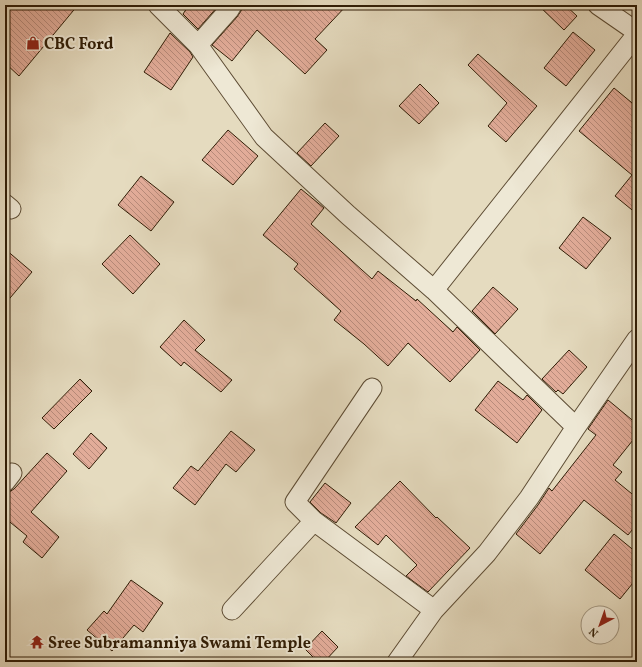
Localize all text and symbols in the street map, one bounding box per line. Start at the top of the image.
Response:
place label: CBC Ford [44,34,114,56]
shop icon: CBC Ford [25,35,41,51]
north arrow [580,605,620,645]
text: N [586,623,602,640]
place label: Sree Subramanniya Swami Temple [48,633,311,655]
temple icon: Sree Subramanniya Swami Temple [29,634,45,650]

